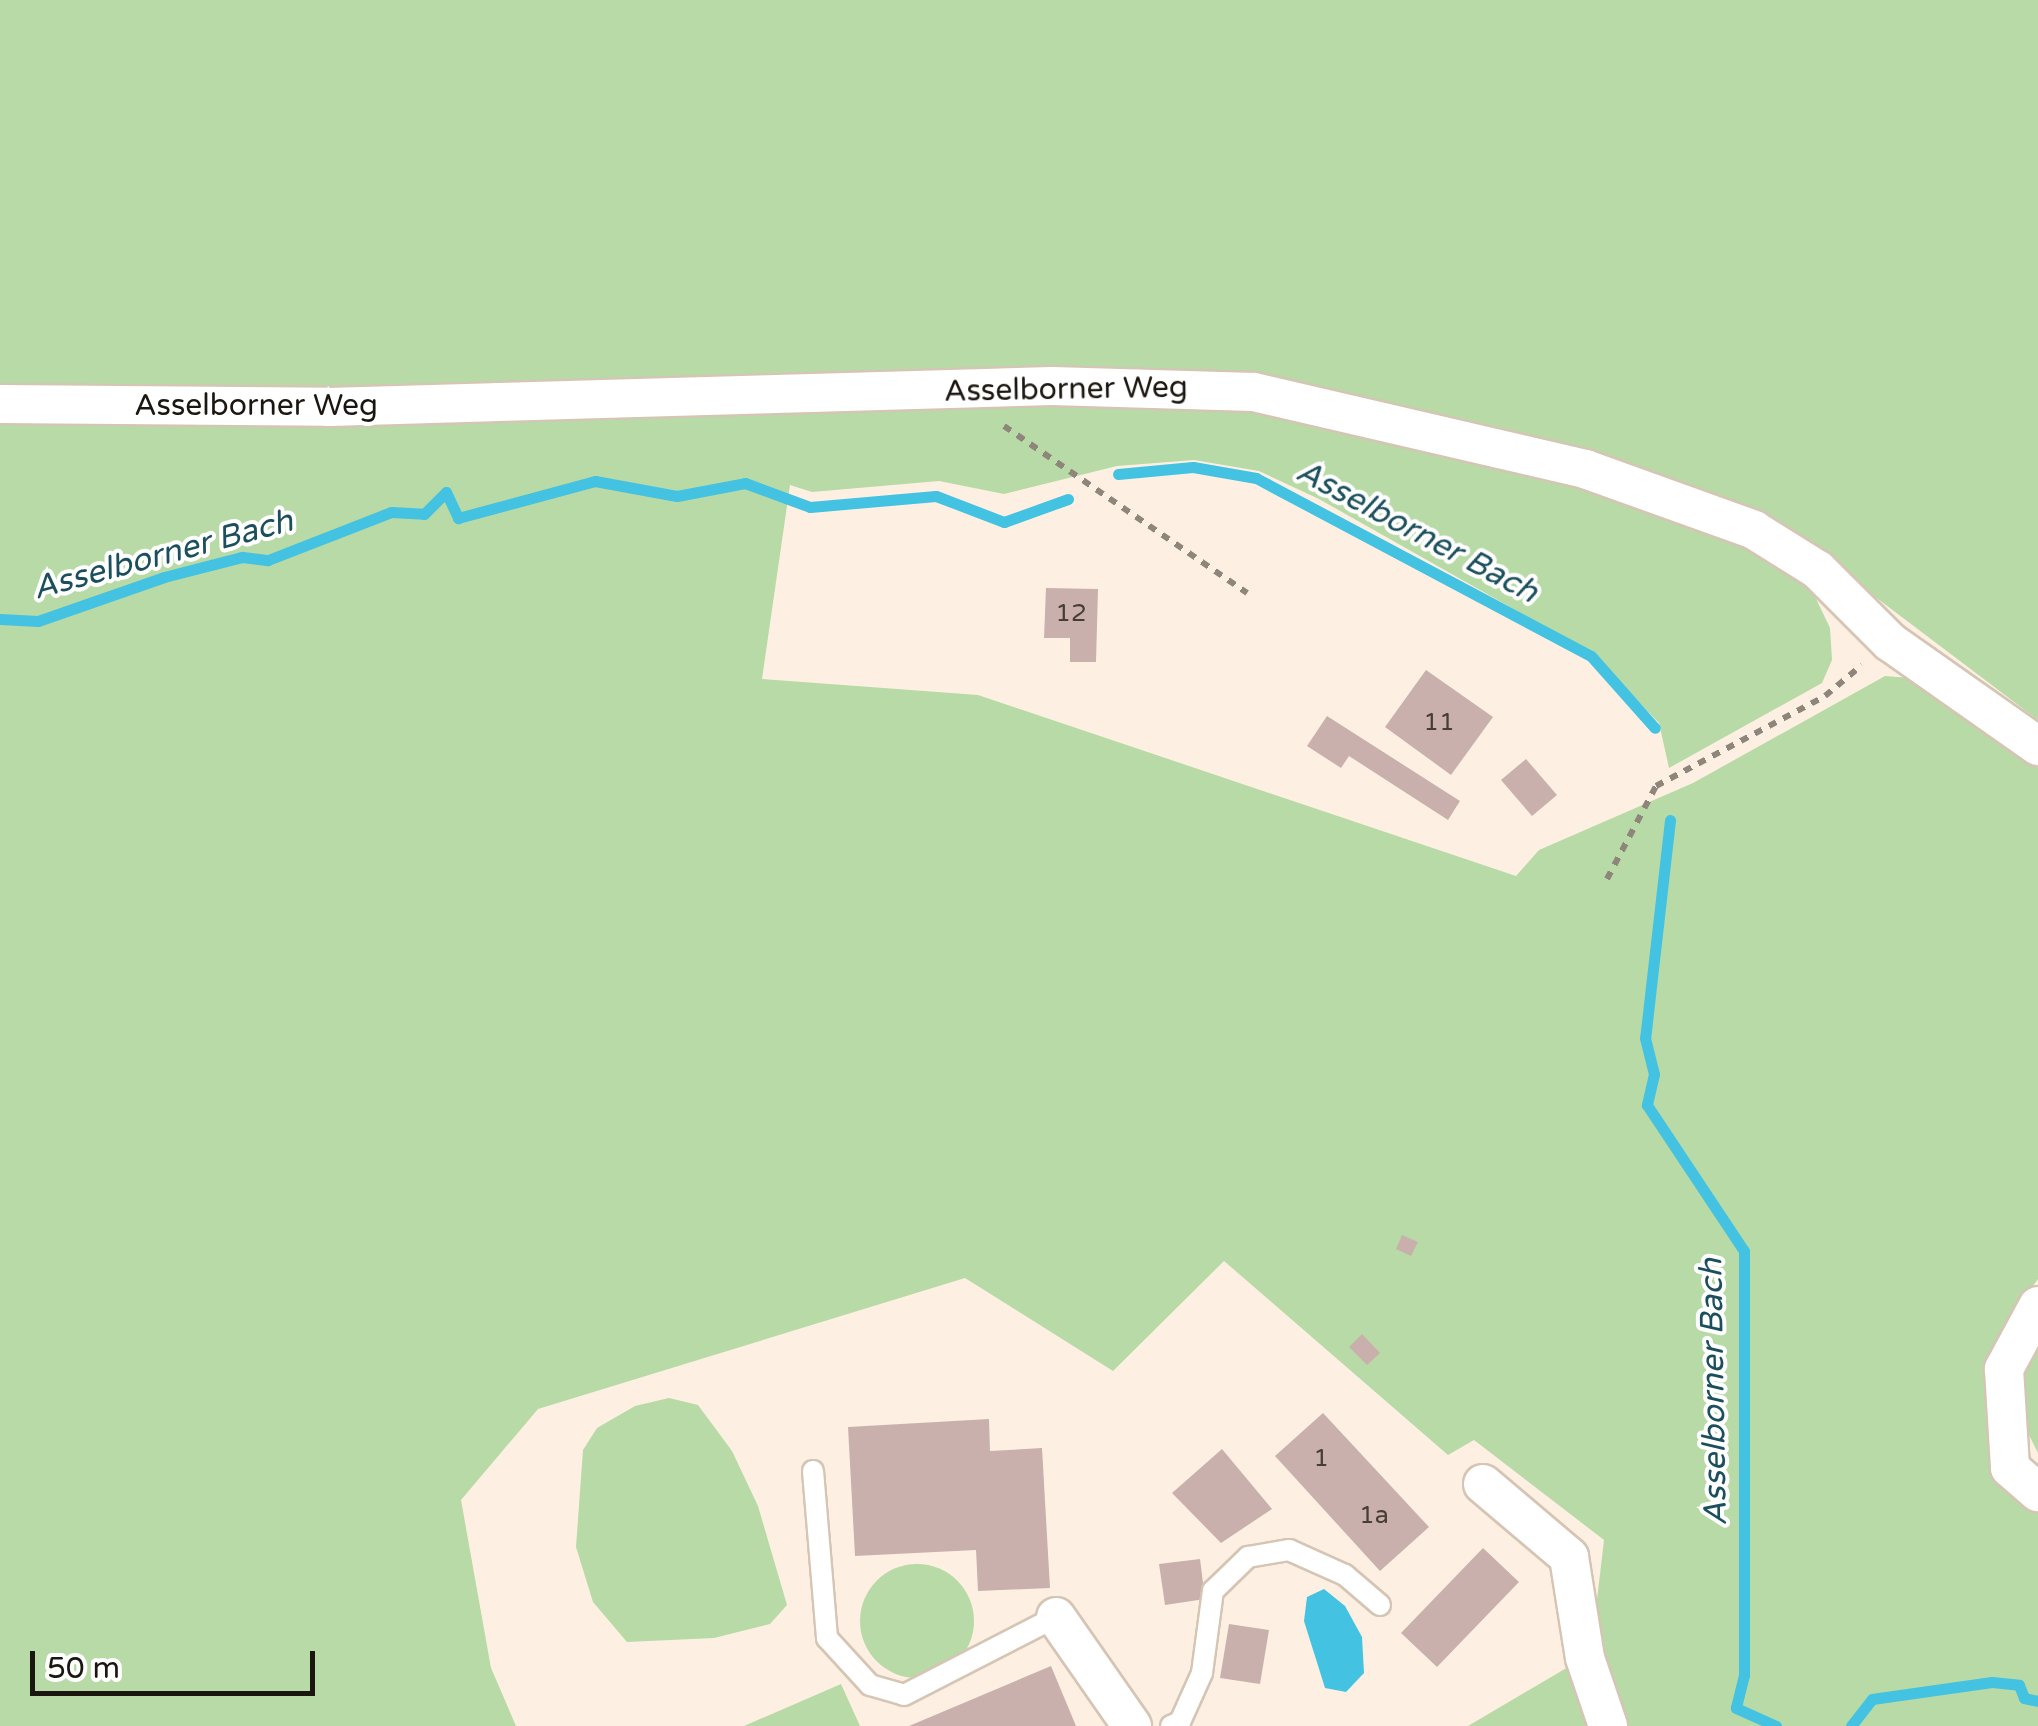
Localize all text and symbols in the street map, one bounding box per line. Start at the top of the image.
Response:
street label: Asselborner Weg [944,370,1188,410]
street label: Asselborner Weg [134,388,378,424]
water label: Asselborner Bach [1290,452,1544,612]
water label: Asselborner Bach [29,502,297,608]
house number: 12 [1055,598,1087,628]
house number: 11 [1423,707,1455,737]
water label: Asselborner Bach [1692,1258,1736,1526]
house number: 1 [1313,1443,1329,1473]
house number: 1a [1359,1500,1389,1530]
scale bar [35,1631,320,1693]
text: 50 m [47,1650,120,1687]

